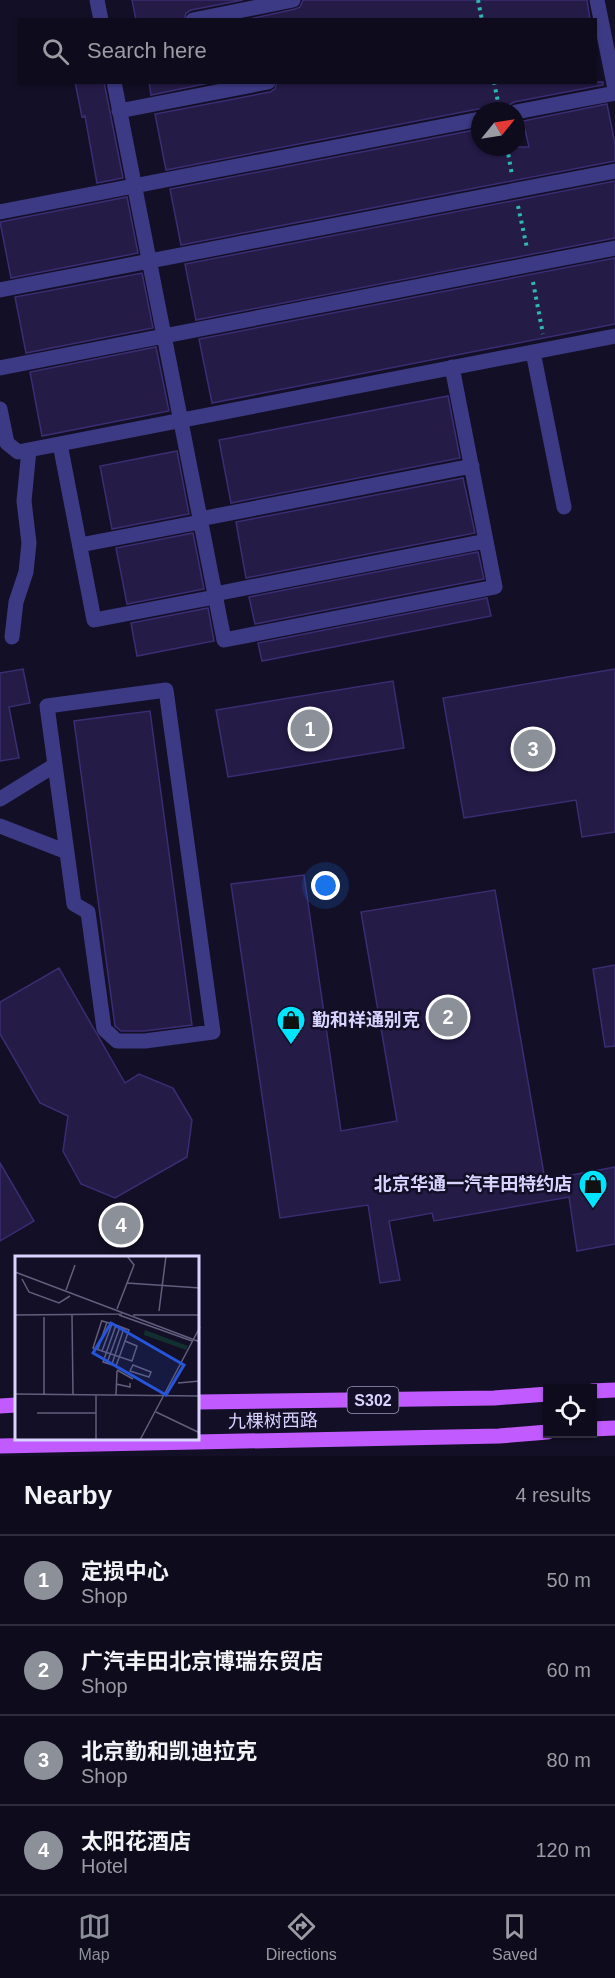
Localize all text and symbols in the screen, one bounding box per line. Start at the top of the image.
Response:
search box [18,18,597,84]
icon: search [39,35,72,68]
text: Search here [87,38,207,63]
north arrow [471,102,525,156]
pin: 1 [290,706,330,752]
pin: 3 [514,726,552,771]
your location [311,871,340,900]
pin: 2 [428,994,468,1040]
shop icon: 勤和祥通别克 [275,1004,307,1046]
place label: 勤和祥通别克 [312,1010,420,1030]
shop icon: 北京华通一汽丰田特约店 [577,1168,609,1210]
place label: 北京华通一汽丰田特约店 [374,1174,572,1194]
pin: 4 [102,1202,140,1248]
inset map [15,1256,200,1441]
map controls [543,1384,597,1438]
button: locate [543,1384,597,1438]
road number: S302 [348,1387,398,1413]
street label: 九棵树西路 [228,1410,318,1432]
text: Nearby [24,1480,112,1510]
text: 4 results [515,1484,591,1506]
text: 定损中心 [81,1559,169,1584]
text: 1 [38,1569,49,1591]
text: 50 m [547,1569,591,1591]
text: Shop [81,1585,128,1607]
text: 广汽丰田北京博瑞东贸店 [81,1649,323,1674]
text: 2 [38,1659,49,1681]
text: 60 m [547,1659,591,1681]
text: Shop [81,1675,128,1697]
text: 北京勤和凯迪拉克 [81,1739,257,1764]
text: 3 [38,1749,49,1771]
text: 80 m [547,1749,591,1771]
text: Shop [81,1765,128,1787]
text: 太阳花酒店 [81,1829,191,1854]
text: 4 [38,1839,49,1861]
text: 120 m [535,1839,591,1861]
text: Hotel [81,1855,128,1877]
tab: Map [78,1910,111,1964]
tab: Directions [266,1910,337,1964]
tab: Saved [492,1910,537,1964]

